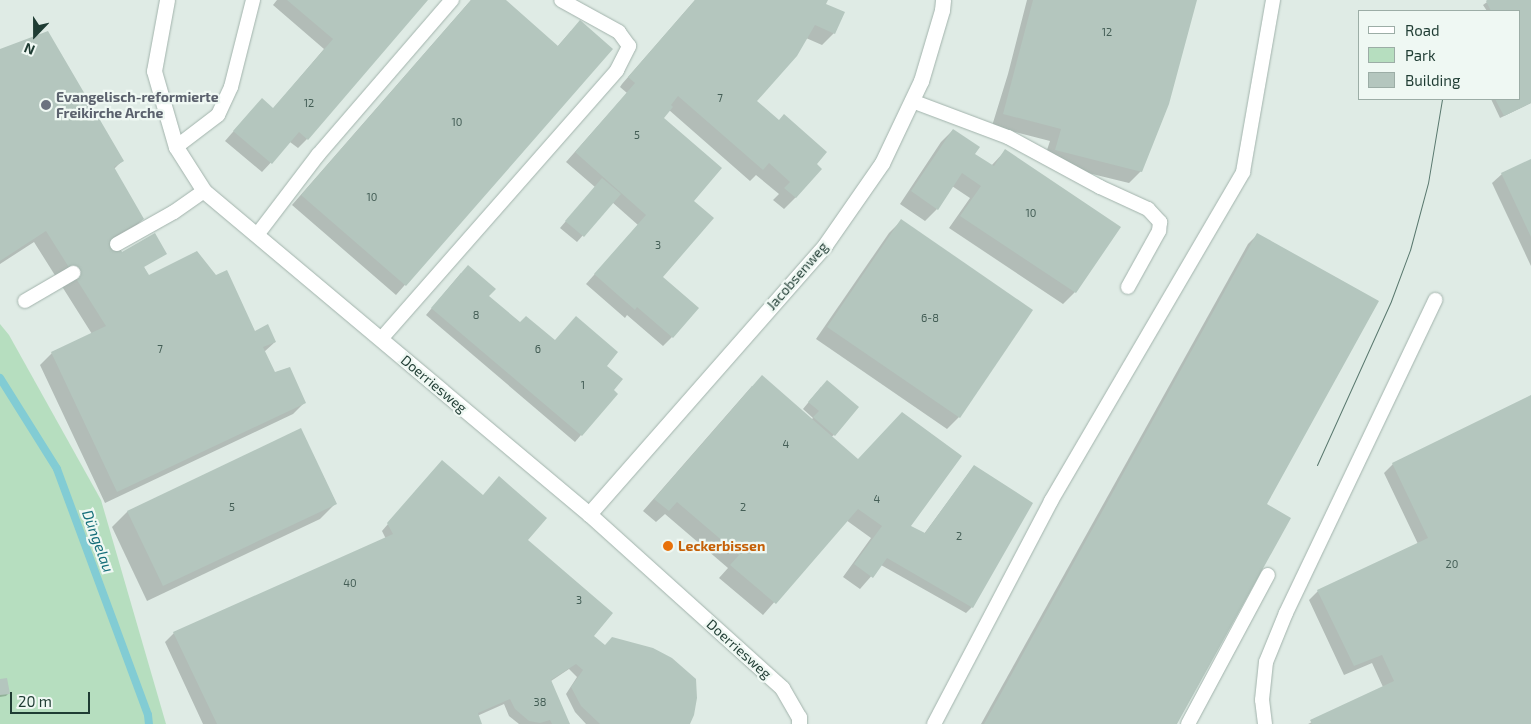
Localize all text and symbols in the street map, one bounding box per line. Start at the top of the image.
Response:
north arrow [10,10,60,60]
legend [1358,10,1521,100]
text: Road [1405,21,1440,39]
house number: 12 [1102,25,1112,39]
text: N [21,40,37,59]
text: Park [1405,46,1436,64]
text: Building [1405,71,1460,89]
place label: Evangelisch-reformierte Freikirche Arche [56,89,219,121]
house number: 7 [717,91,723,105]
house number: 12 [304,96,314,110]
marker: Evangelisch-reformierte Freikirche Arche [40,99,52,111]
house number: 10 [451,115,463,129]
house number: 5 [634,128,640,142]
house number: 10 [366,190,378,204]
house number: 10 [1025,206,1037,220]
house number: 3 [655,238,661,252]
street label: Jacobsenweg [763,239,831,313]
house number: 8 [473,308,479,322]
house number: 6-8 [921,311,939,325]
house number: 7 [157,342,163,356]
house number: 6 [535,342,541,356]
street label: Doerriesweg [398,352,470,416]
house number: 1 [581,378,585,392]
house number: 4 [783,437,789,451]
house number: 4 [874,492,880,506]
house number: 5 [229,500,235,514]
house number: 2 [740,500,746,514]
water label: Düngelau [78,507,118,575]
house number: 2 [956,529,962,543]
place label: Leckerbissen [678,538,765,554]
marker: Leckerbissen [662,540,674,552]
house number: 20 [1446,557,1458,571]
house number: 40 [343,576,357,590]
house number: 3 [576,593,582,607]
street label: Doerriesweg [703,616,775,682]
scale bar [12,682,92,714]
text: 20 m [18,692,52,710]
house number: 38 [534,695,546,709]

